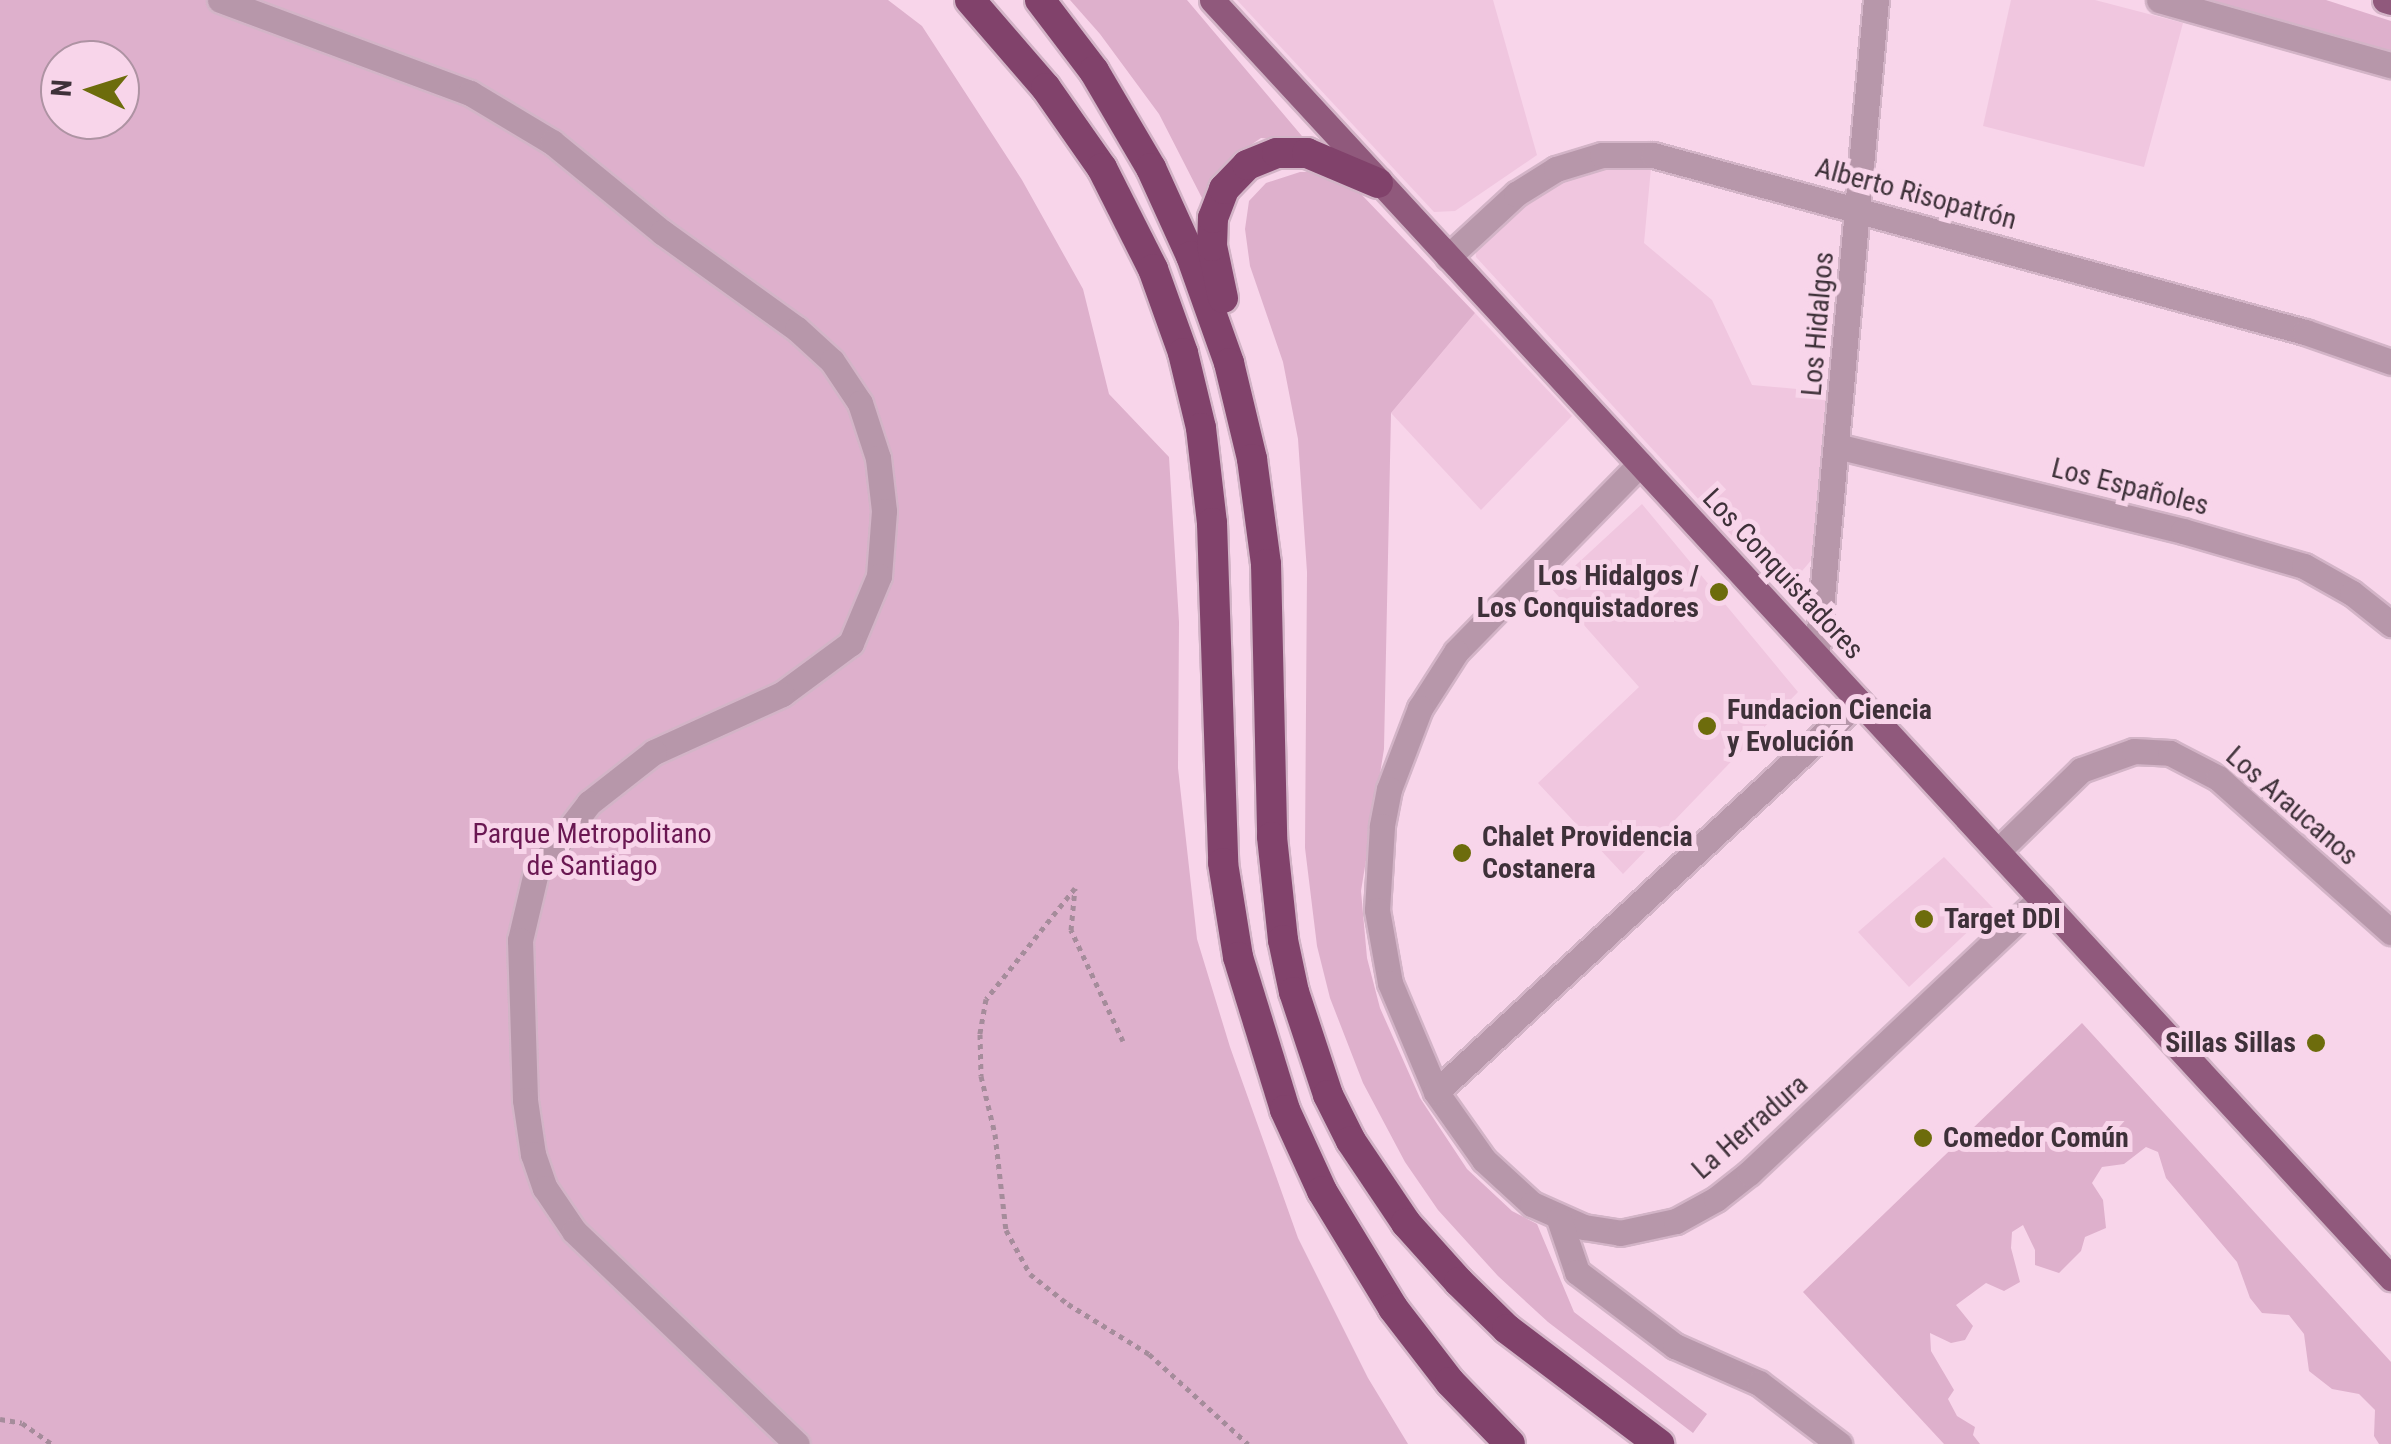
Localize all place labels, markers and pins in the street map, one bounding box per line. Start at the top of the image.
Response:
place label: Los Hidalgos / Los Conquistadores [1477,559,1699,625]
marker: Los Hidalgos / Los Conquistadores [1708,581,1730,603]
place label: Fundacion Ciencia y Evolución [1727,693,1932,759]
marker: Fundacion Ciencia y Evolución [1696,715,1718,737]
place label: Chalet Providencia Costanera [1482,820,1693,886]
marker: Chalet Providencia Costanera [1451,842,1473,864]
place label: Target DDI [1944,902,2061,936]
marker: Target DDI [1913,908,1935,930]
place label: Sillas Sillas [2165,1026,2296,1060]
marker: Sillas Sillas [2305,1032,2327,1054]
place label: Comedor Común [1943,1121,2129,1155]
marker: Comedor Común [1912,1127,1934,1149]

